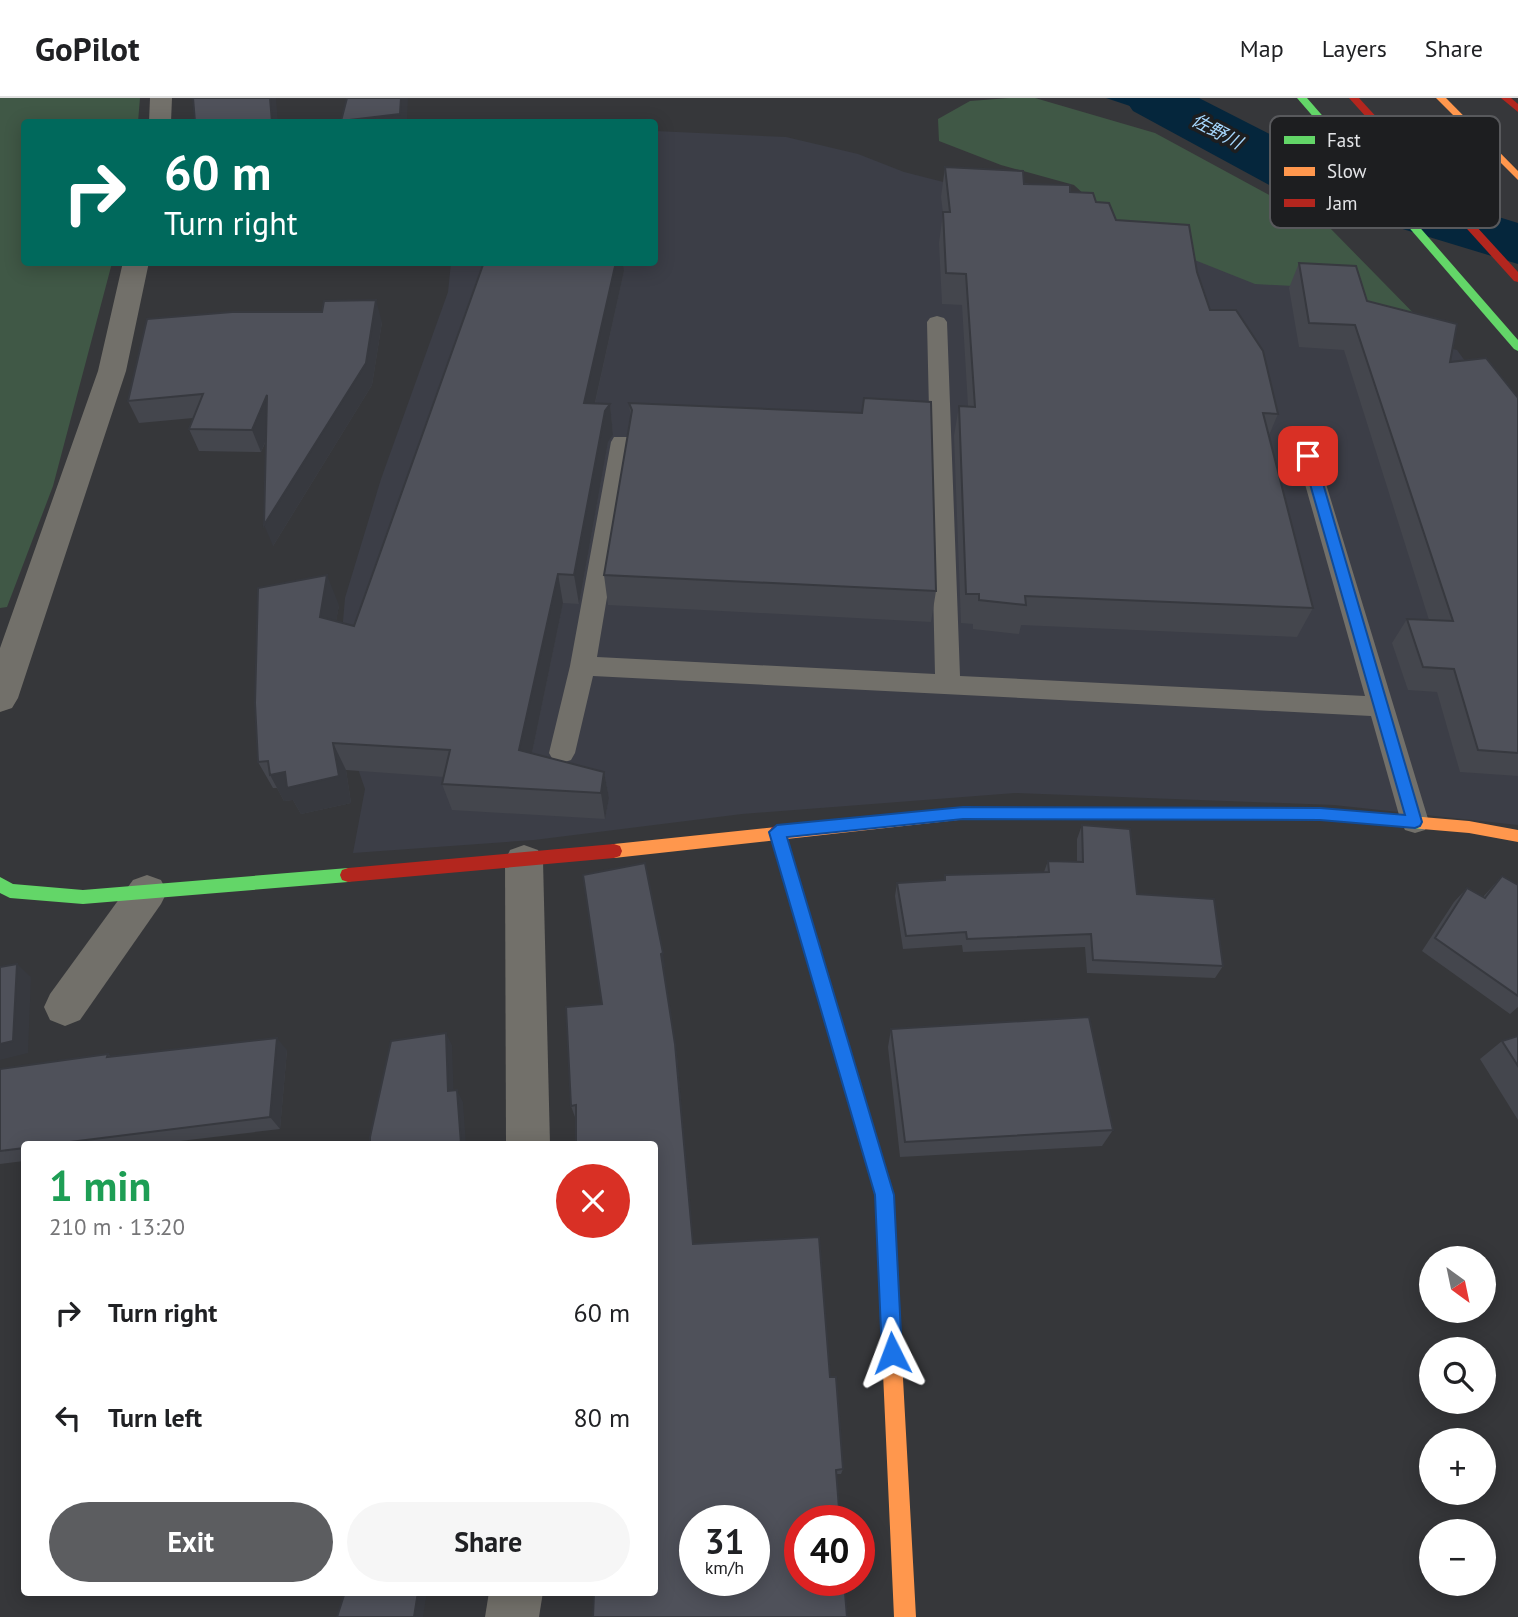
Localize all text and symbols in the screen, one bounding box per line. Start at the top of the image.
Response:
text: GoPilot [35,27,140,70]
text: Map [1240,33,1284,64]
text: Layers [1322,33,1387,64]
text: Share [1425,33,1483,64]
water label: 佐野川 [1188,108,1248,155]
legend [1270,116,1500,228]
text: Fast [1327,128,1361,152]
text: 60 m [164,140,271,204]
icon: right [49,147,140,238]
text: Slow [1327,159,1367,183]
text: Jam [1326,191,1357,215]
text: Turn right [164,202,298,244]
pin [1278,426,1338,486]
icon: arrive [1289,437,1327,475]
text: 1 min [49,1158,151,1213]
button: close [556,1164,630,1238]
text: 210 m · 13:20 [49,1212,185,1241]
north arrow [1419,1246,1496,1323]
map controls [1419,1246,1496,1596]
icon: right [49,1294,87,1332]
text: Turn right [108,1296,217,1329]
text: 60 m [574,1296,630,1329]
position arrow [855,1316,929,1390]
button: search [1419,1337,1496,1414]
icon: left [49,1399,87,1437]
text: Turn left [108,1401,202,1434]
text: 80 m [574,1401,630,1434]
button: + [1419,1428,1496,1505]
button: Exit [49,1502,333,1582]
button: Share [347,1502,630,1582]
speed limit sign: 40 [784,1505,875,1596]
text: 31 [705,1518,744,1564]
button: − [1419,1519,1496,1596]
text: km/h [705,1556,744,1579]

